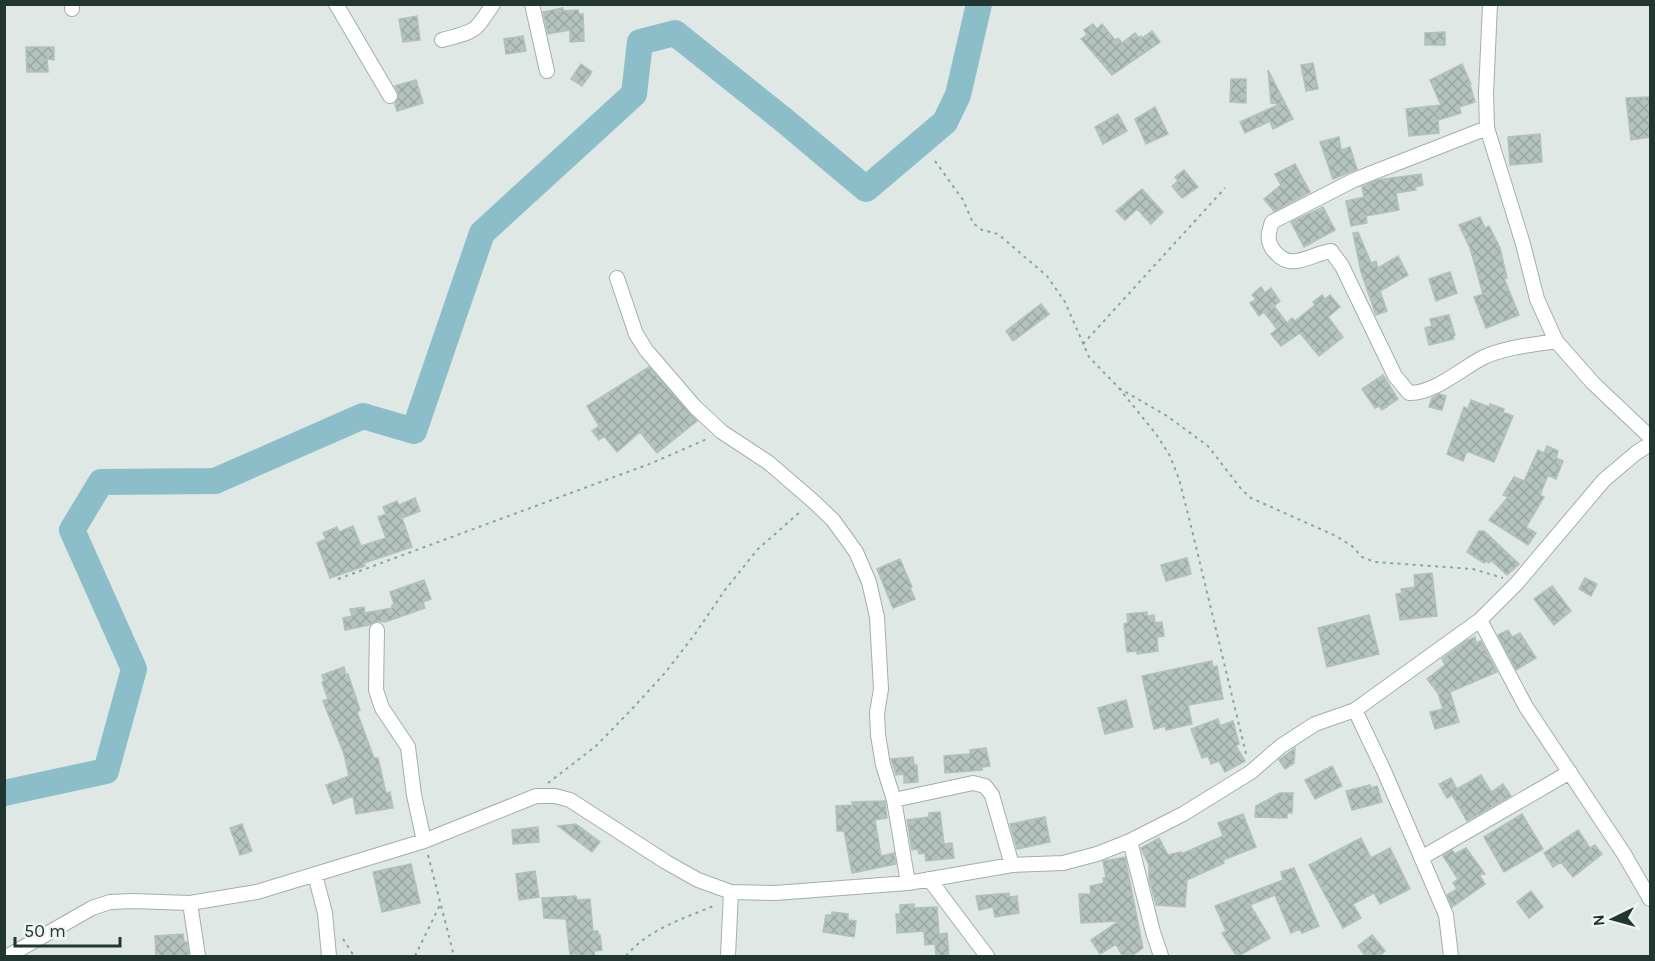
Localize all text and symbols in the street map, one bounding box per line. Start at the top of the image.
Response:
north arrow [1583,889,1643,949]
scale bar [15,910,120,948]
text: N [1589,914,1609,927]
text: 50 m [24,920,66,942]

